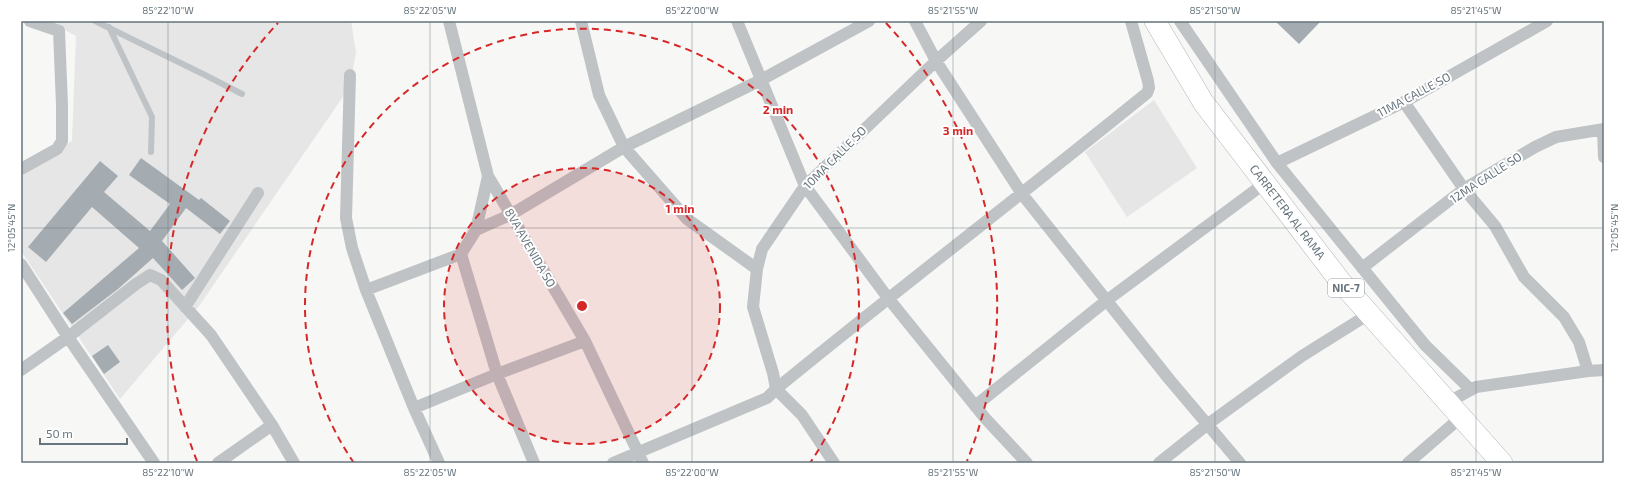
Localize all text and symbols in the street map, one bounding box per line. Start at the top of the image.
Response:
text: 85°22'10"W [142,4,194,16]
text: 85°22'05"W [404,4,457,16]
text: 85°22'00"W [665,4,719,16]
text: 85°21'55"W [928,4,979,16]
text: 85°21'50"W [1189,4,1241,16]
text: 85°21'45"W [1450,4,1502,16]
street label: 11MA CALLE SO [1375,69,1452,119]
text: 2 min [763,102,793,116]
street label: 10MA CALLE SO [800,123,869,192]
text: 3 min [943,123,973,137]
street label: 12MA CALLE SO [1447,149,1524,206]
street label: CARRETERA AL RAMA [1248,162,1329,262]
text: 1 min [666,201,694,215]
text: 12°05'45"N [5,204,17,252]
text: 12°05'45"N [1608,204,1620,252]
street label: 8VA AVENIDA SO [503,205,559,290]
road number: NIC-7 [1328,279,1364,297]
centre of rings [575,299,589,313]
scale bar [40,420,127,446]
text: 50 m [46,426,73,440]
text: 85°22'10"W [142,466,194,478]
text: 85°22'05"W [404,466,457,478]
text: 85°22'00"W [665,466,719,478]
text: 85°21'55"W [928,466,979,478]
text: 85°21'50"W [1189,466,1241,478]
text: 85°21'45"W [1450,466,1502,478]

